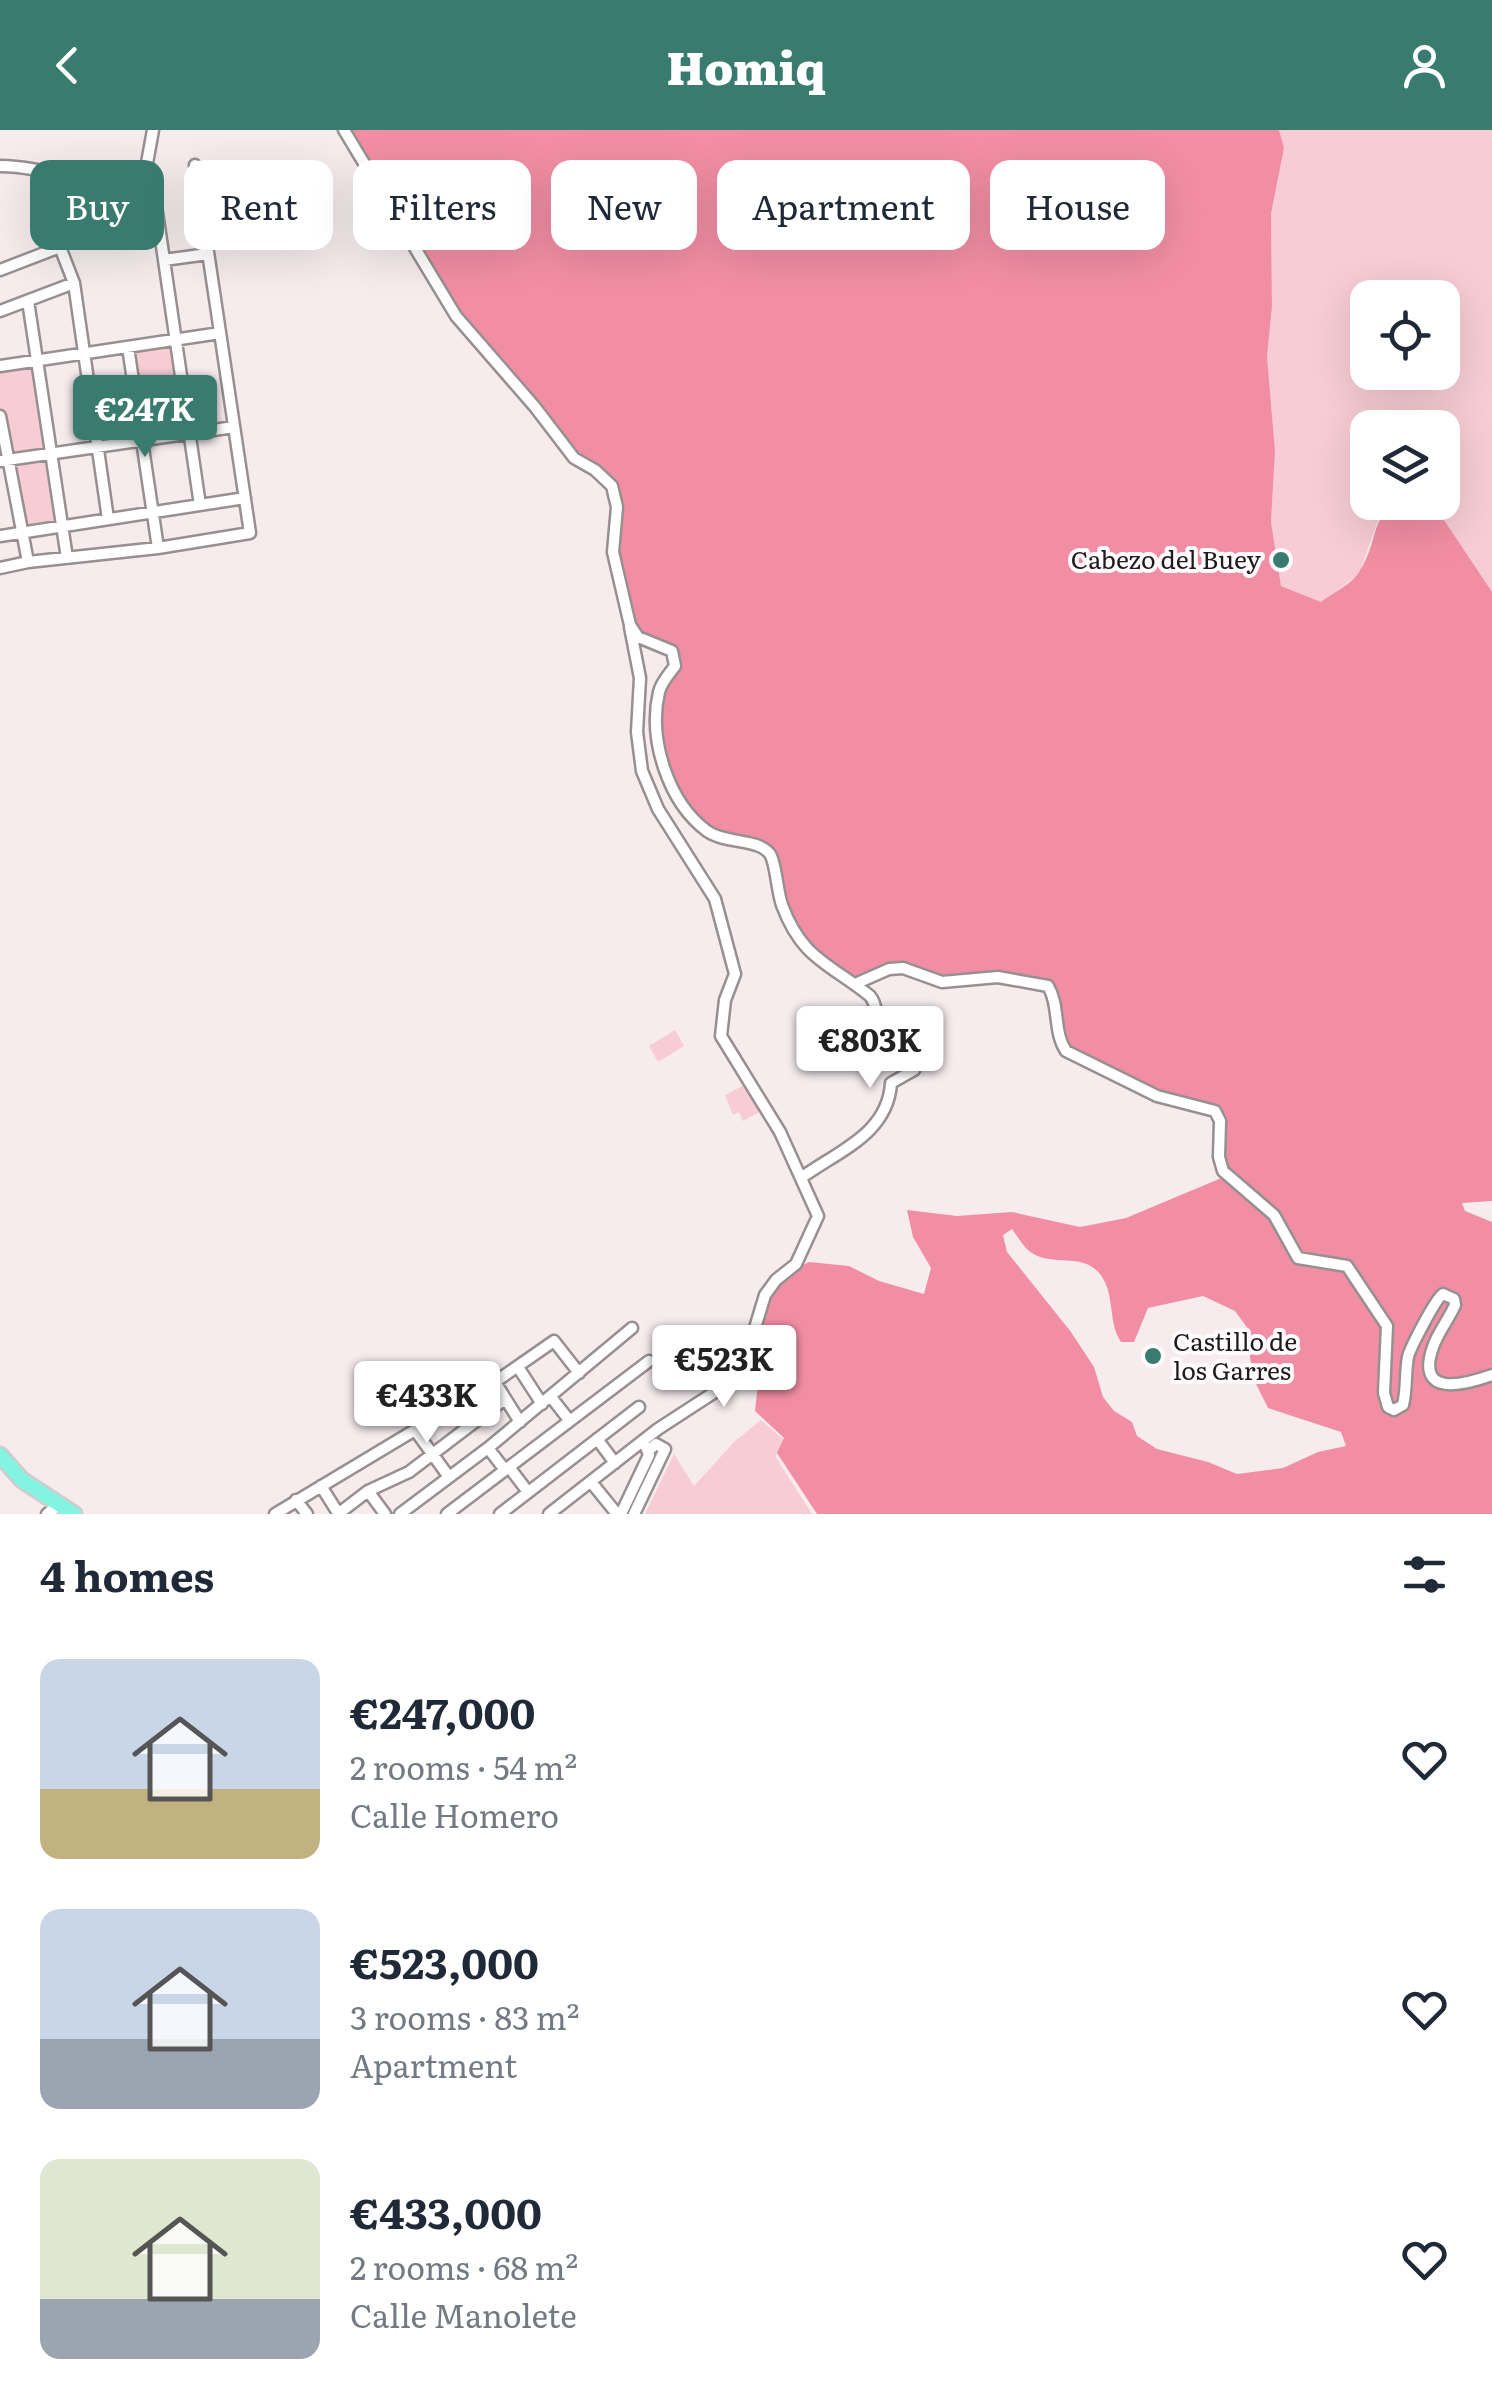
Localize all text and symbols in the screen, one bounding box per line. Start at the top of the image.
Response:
text: Homiq [667,32,825,99]
icon: back [40,38,95,93]
icon: person [1397,38,1452,93]
chip: Buy [30,160,164,250]
chip: Rent [184,160,333,250]
chip: Filters [353,160,531,250]
chip: New [551,160,697,250]
chip: Apartment [717,160,970,250]
chip: House [990,160,1165,250]
map controls [1350,280,1460,520]
button: locate [1350,280,1460,390]
pin: €247K [75,375,215,460]
text: €247K [95,383,195,431]
button: layers [1350,410,1460,520]
place label: Cabezo del Buey [1071,540,1262,577]
marker: Cabezo del Buey [1270,549,1292,571]
pin: €803K [800,1006,940,1091]
text: €803K [818,1014,922,1062]
place label: Castillo de los Garres [1173,1322,1297,1388]
pin: €523K [654,1325,794,1410]
text: €523K [674,1333,774,1381]
marker: Castillo de los Garres [1142,1345,1164,1367]
pin: €433K [357,1361,497,1446]
text: €433K [376,1369,478,1417]
text: 4 homes [40,1543,214,1605]
icon: filters [1397,1547,1452,1602]
text: €247,000 [350,1680,535,1742]
icon: home [120,1699,240,1819]
icon: heart [1397,1732,1452,1787]
text: 2 rooms · 54 m² [350,1742,577,1790]
text: Calle Homero [350,1790,559,1838]
text: €523,000 [350,1930,539,1992]
icon: home [120,1949,240,2069]
icon: heart [1397,1982,1452,2037]
text: 3 rooms · 83 m² [350,1992,580,2040]
text: Apartment [350,2040,517,2088]
text: €433,000 [350,2180,542,2242]
icon: home [120,2199,240,2319]
icon: heart [1397,2232,1452,2287]
text: 2 rooms · 68 m² [350,2242,578,2290]
text: Calle Manolete [350,2290,577,2338]

